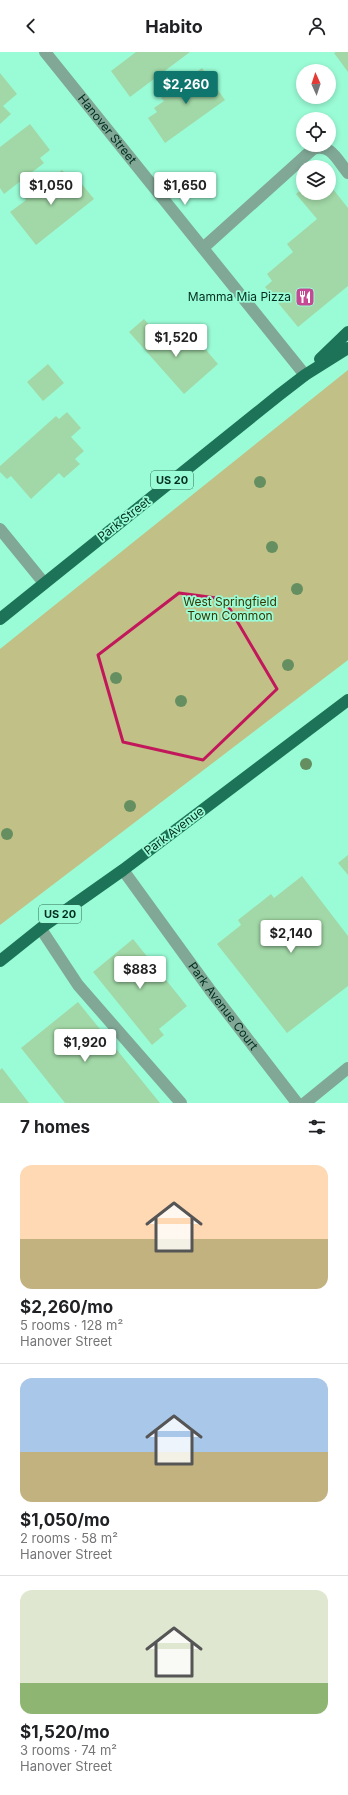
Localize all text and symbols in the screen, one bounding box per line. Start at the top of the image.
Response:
icon: back [20,15,42,37]
icon: person [306,15,328,37]
text: Habito [145,16,203,37]
north arrow [296,64,336,104]
map controls [296,64,336,200]
pin: $2,260 [153,71,219,105]
text: $2,260 [163,76,209,92]
street label: Hanover Street [75,91,140,167]
button: locate [296,112,336,152]
button: layers [296,160,336,200]
pin: $1,050 [18,172,84,206]
pin: $1,650 [152,172,218,206]
text: $1,050 [29,177,73,193]
text: $1,650 [163,177,207,193]
restaurant icon: Mamma Mia Pizza [294,286,316,308]
place label: Mamma Mia Pizza [188,289,291,304]
pin: $1,520 [143,324,209,358]
text: $1,520 [154,329,198,345]
road number: US 20 [151,471,193,489]
street label: Park Street [94,493,153,544]
park label: West Springfield Town Common [183,594,277,623]
street label: Park Avenue [141,803,207,858]
road number: US 20 [39,905,81,923]
pin: $2,140 [258,920,324,954]
text: $2,140 [269,925,313,941]
pin: $883 [116,956,164,990]
street label: Park Avenue Court [185,959,262,1053]
text: $883 [123,961,157,977]
pin: $1,920 [52,1029,118,1063]
text: $1,920 [63,1034,107,1050]
icon: filters [306,1116,328,1138]
text: 7 homes [20,1117,90,1137]
icon: home [138,1191,210,1263]
text: $2,260/mo [20,1297,113,1317]
text: 5 rooms · 128 m² [20,1317,123,1333]
text: Hanover Street [20,1333,112,1349]
icon: home [138,1404,210,1476]
text: $1,050/mo [20,1510,110,1530]
text: 2 rooms · 58 m² [20,1530,118,1546]
text: Hanover Street [20,1546,112,1562]
icon: home [138,1616,210,1688]
text: $1,520/mo [20,1722,110,1742]
text: 3 rooms · 74 m² [20,1742,117,1758]
text: Hanover Street [20,1758,112,1774]

